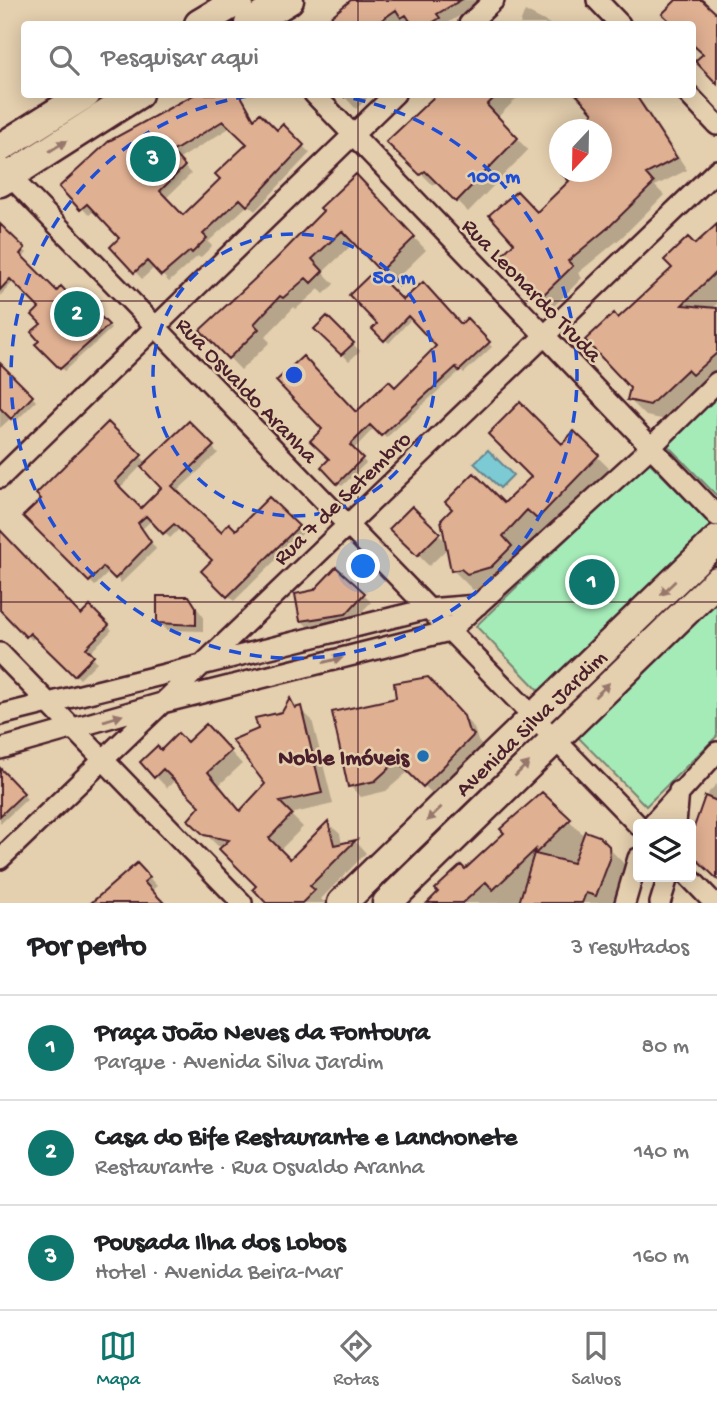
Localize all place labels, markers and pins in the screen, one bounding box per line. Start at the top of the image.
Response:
pin: 3 [130,133,176,185]
pin: 2 [54,288,100,340]
centre of rings [282,363,306,387]
pin: 1 [569,556,615,608]
place label: Noble Imóveis [278,746,411,773]
marker: Noble Imóveis [415,748,431,764]

